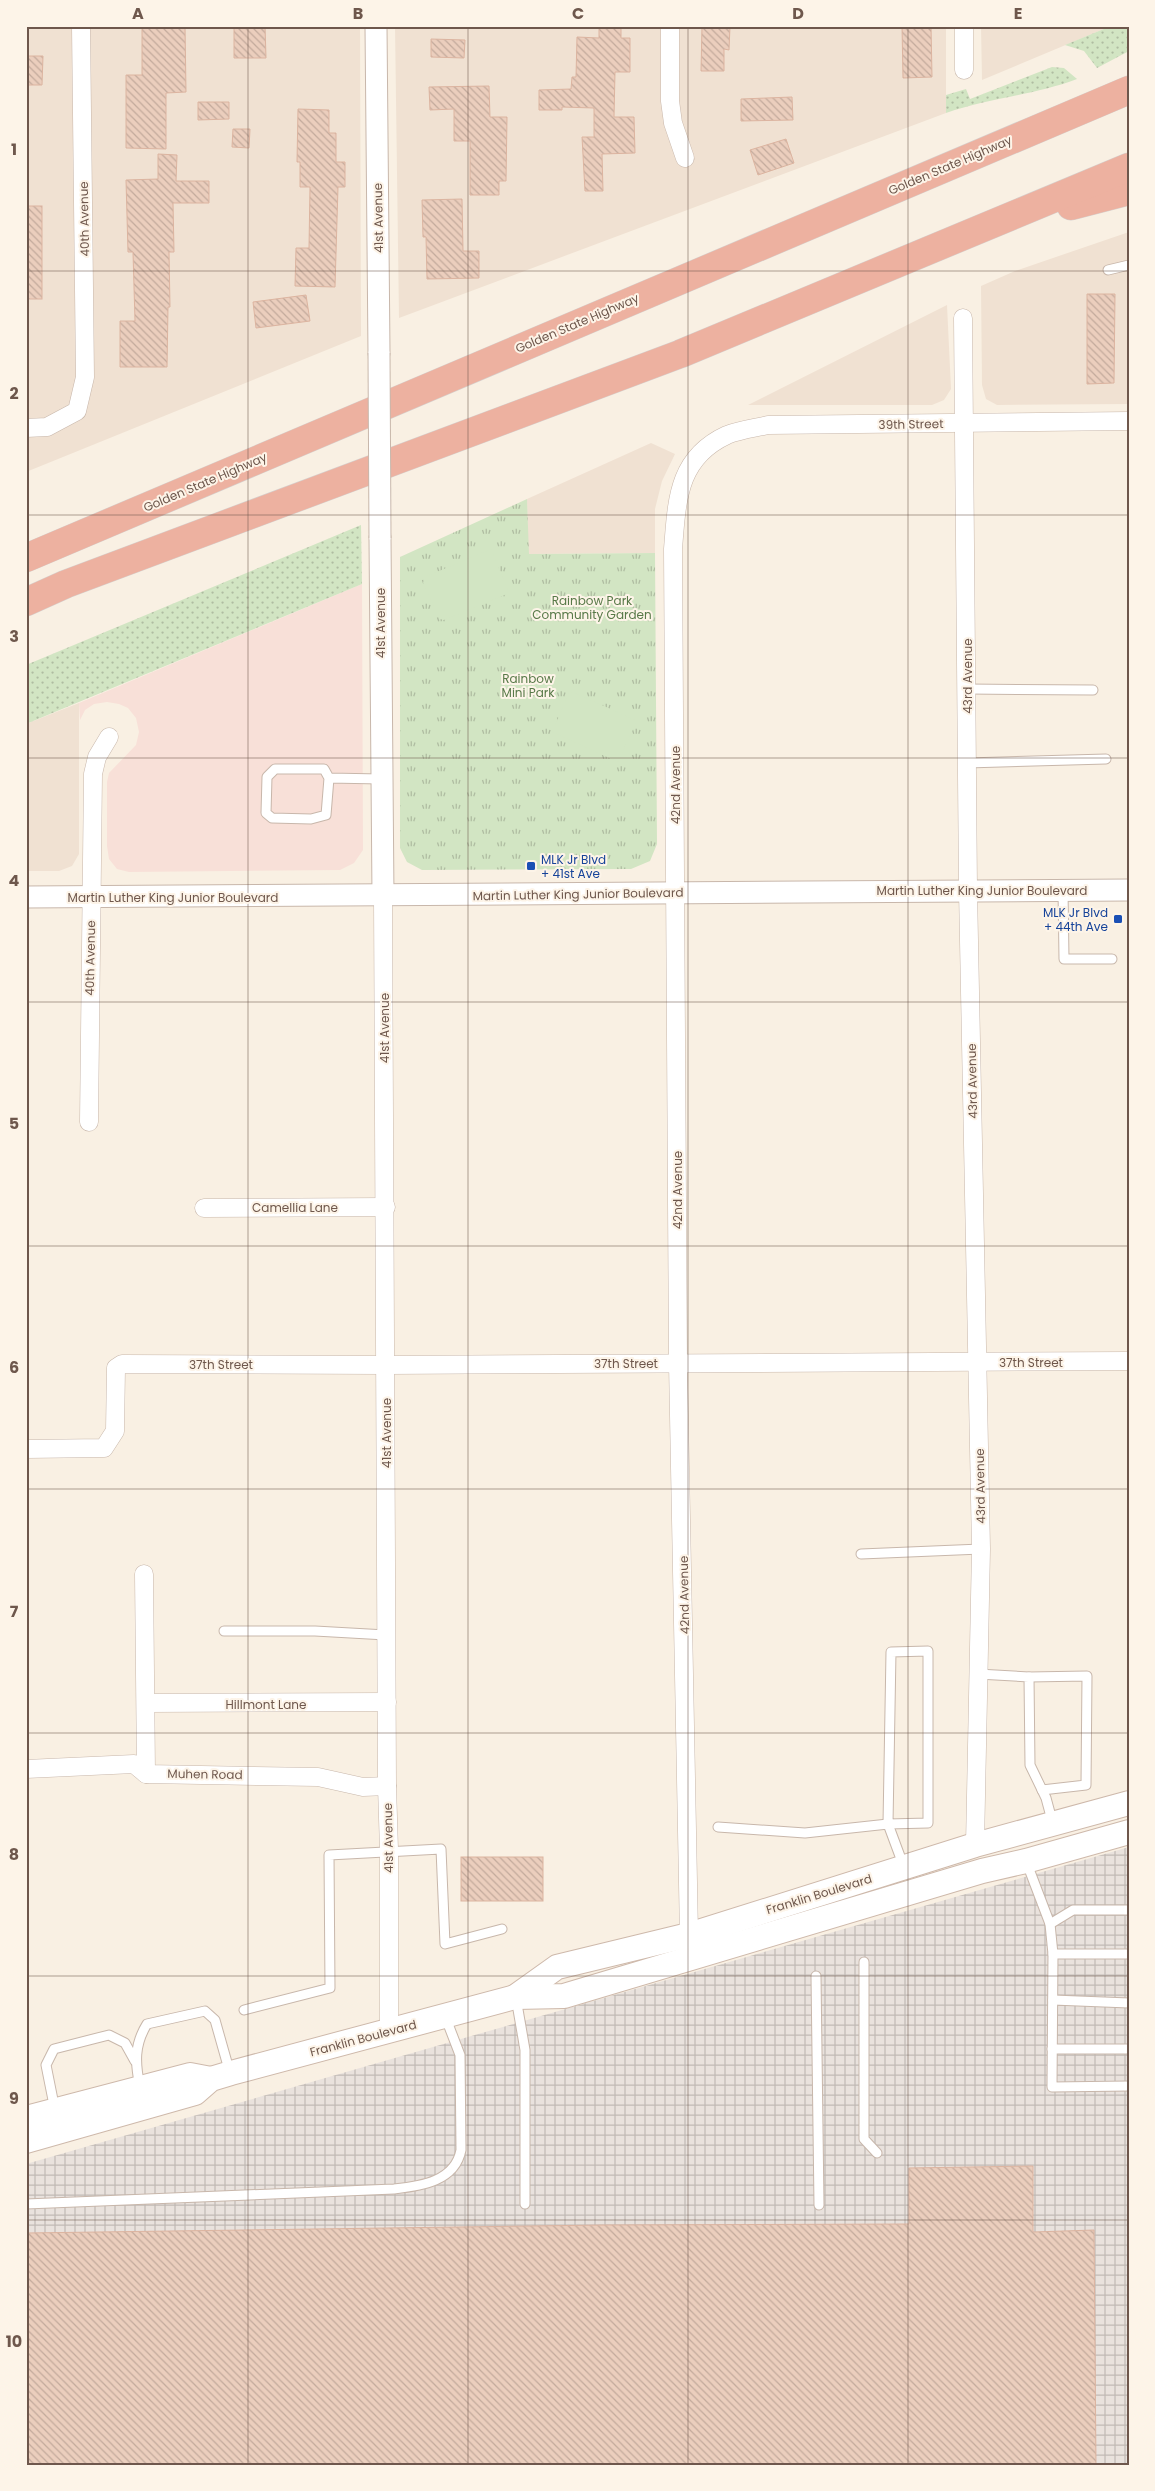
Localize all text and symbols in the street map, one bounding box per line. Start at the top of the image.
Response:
text: A [132,2,144,25]
text: B [353,2,363,25]
text: C [572,2,584,25]
text: D [792,2,804,25]
text: E [1014,2,1022,25]
street label: Golden State Highway [886,131,1015,199]
text: 1 [11,138,17,161]
street label: 40th Avenue [75,181,93,257]
street label: 41st Avenue [369,183,387,253]
street label: Golden State Highway [513,289,642,357]
text: 2 [9,382,19,405]
street label: 39th Street [878,415,944,433]
street label: Golden State Highway [141,448,270,516]
street label: 41st Avenue [372,588,389,658]
park label: Rainbow Park Community Garden [532,592,652,623]
text: 3 [9,625,19,648]
street label: 43rd Avenue [959,638,976,714]
park label: Rainbow Mini Park [502,670,555,701]
street label: 42nd Avenue [667,746,684,824]
place label: MLK Jr Blvd + 41st Ave [541,851,606,882]
marker: MLK Jr Blvd + 41st Ave [525,860,537,872]
text: 4 [9,869,20,892]
street label: Martin Luther King Junior Boulevard [877,882,1087,899]
street label: Martin Luther King Junior Boulevard [472,884,684,904]
street label: Martin Luther King Junior Boulevard [68,889,278,906]
place label: MLK Jr Blvd + 44th Ave [1043,904,1108,935]
marker: MLK Jr Blvd + 44th Ave [1112,913,1124,925]
street label: 40th Avenue [81,920,99,996]
street label: 41st Avenue [376,993,393,1063]
street label: 43rd Avenue [963,1043,981,1119]
text: 5 [9,1112,19,1135]
street label: 42nd Avenue [669,1151,686,1229]
street label: Camellia Lane [252,1199,338,1216]
street label: 37th Street [999,1354,1063,1371]
street label: 37th Street [594,1355,658,1372]
text: 6 [9,1356,19,1379]
street label: 37th Street [189,1356,253,1373]
street label: 41st Avenue [378,1398,395,1468]
street label: 43rd Avenue [971,1448,989,1524]
street label: 42nd Avenue [675,1556,693,1634]
text: 7 [10,1600,19,1623]
street label: Hillmont Lane [226,1696,306,1713]
street label: Muhen Road [167,1765,243,1783]
street label: 41st Avenue [379,1803,397,1873]
text: 8 [9,1843,19,1866]
street label: Franklin Boulevard [764,1870,874,1918]
street label: Franklin Boulevard [308,2016,418,2060]
text: 9 [9,2087,19,2110]
text: 10 [6,2330,22,2353]

